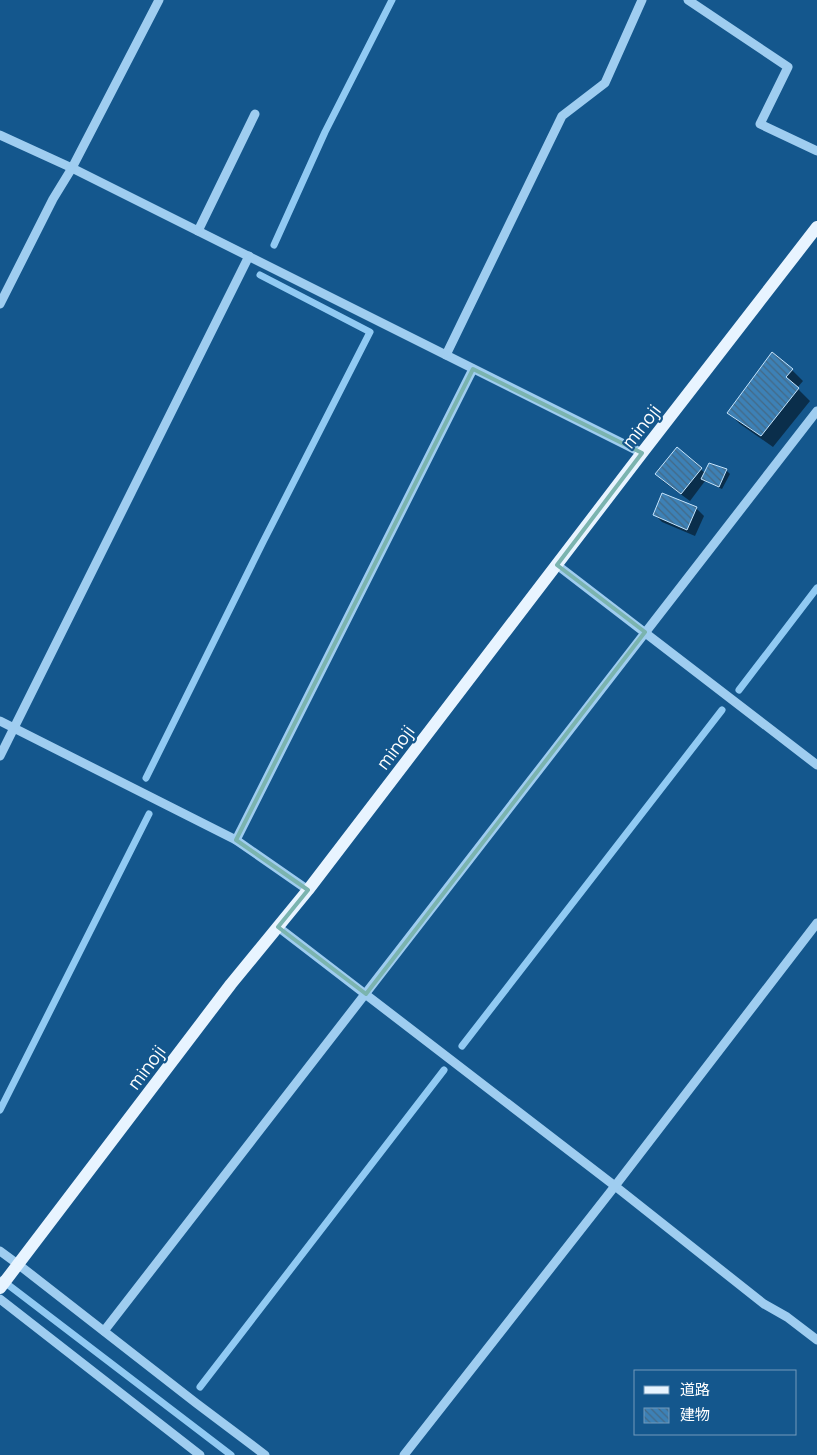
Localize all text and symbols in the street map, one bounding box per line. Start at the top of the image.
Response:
street label: minoji [616,399,666,453]
street label: minoji [371,720,419,774]
street label: minoji [122,1040,170,1094]
legend [634,1370,797,1435]
text: 道路 [680,1379,710,1400]
text: 建物 [680,1404,710,1425]

